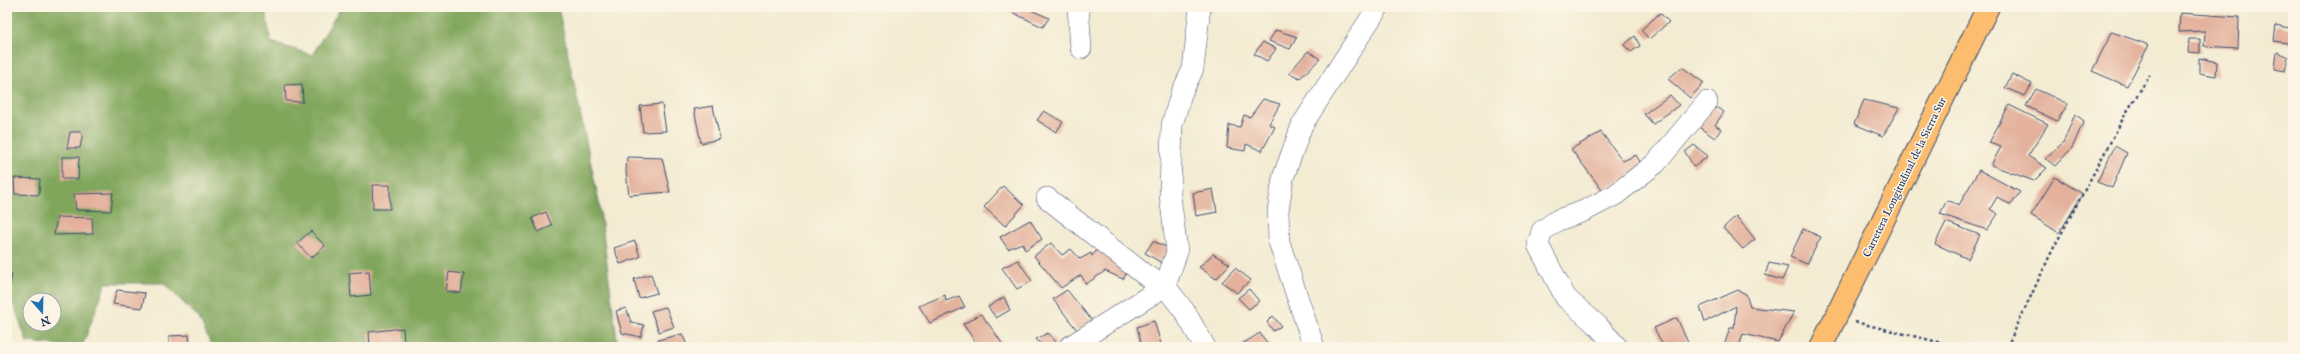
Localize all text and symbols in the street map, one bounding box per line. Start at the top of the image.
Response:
street label: Carretera Longitudinal de la Sierra Sur [1860,95,1950,260]
north arrow [22,292,62,332]
text: N [38,312,53,329]

